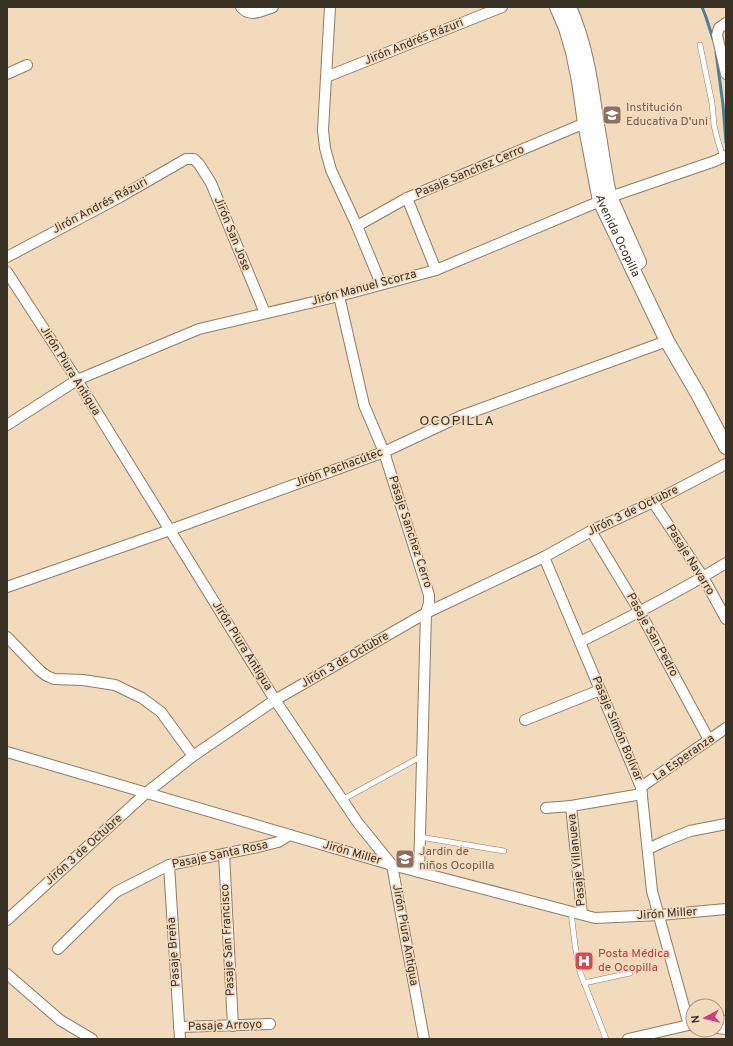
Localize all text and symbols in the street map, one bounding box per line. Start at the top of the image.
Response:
street label: Jirón Andrés Rázuri [362,15,466,69]
place label: Institución Educativa D'uni [626,100,708,130]
school or university icon: Institución Educativa D'uni [601,104,623,126]
street label: Pasaje Sanchez Cerro [413,142,527,202]
street label: Jirón Andrés Rázuri [50,174,150,238]
street label: Avenida Ocopilla [591,193,643,280]
street label: Jirón San Jose [210,195,254,273]
street label: Jirón Manuel Scorza [310,266,418,310]
street label: Jirón Piura Antigua [36,323,104,419]
district label: OCOPILLA [419,413,495,430]
street label: Jirón Pachacútec [293,445,385,491]
street label: Pasaje Sanchez Cerro [384,474,436,590]
street label: Jirón 3 de Octubre [585,482,681,540]
street label: Pasaje Navarro [662,522,718,599]
street label: Pasaje San Pedro [622,590,682,680]
street label: Jirón Piura Antigua [208,598,276,694]
street label: Jirón 3 de Octubre [298,628,392,692]
street label: Pasaje Simón Bolívar [588,674,647,784]
street label: La Esperanza [650,731,718,785]
street label: Jirón 3 de Octubre [42,811,126,889]
street label: Pasaje Villanueva [564,813,590,907]
street label: Pasaje Santa Rosa [170,837,270,873]
street label: Jirón Miller [321,837,384,869]
place label: Jardin de niños Ocopilla [419,844,494,874]
school or university icon: Jardin de niños Ocopilla [394,848,416,870]
street label: Pasaje San Francisco [217,883,239,997]
street label: Jirón Piura Antigua [388,883,422,987]
street label: Jirón Miller [636,904,698,924]
street label: Pasaje Breña [164,917,184,987]
place label: Posta Médica de Ocopilla [598,946,669,976]
hospital icon: Posta Médica de Ocopilla [573,950,595,972]
north arrow [685,998,725,1038]
text: N [689,1014,703,1024]
street label: Pasaje Arroyo [188,1017,263,1035]

